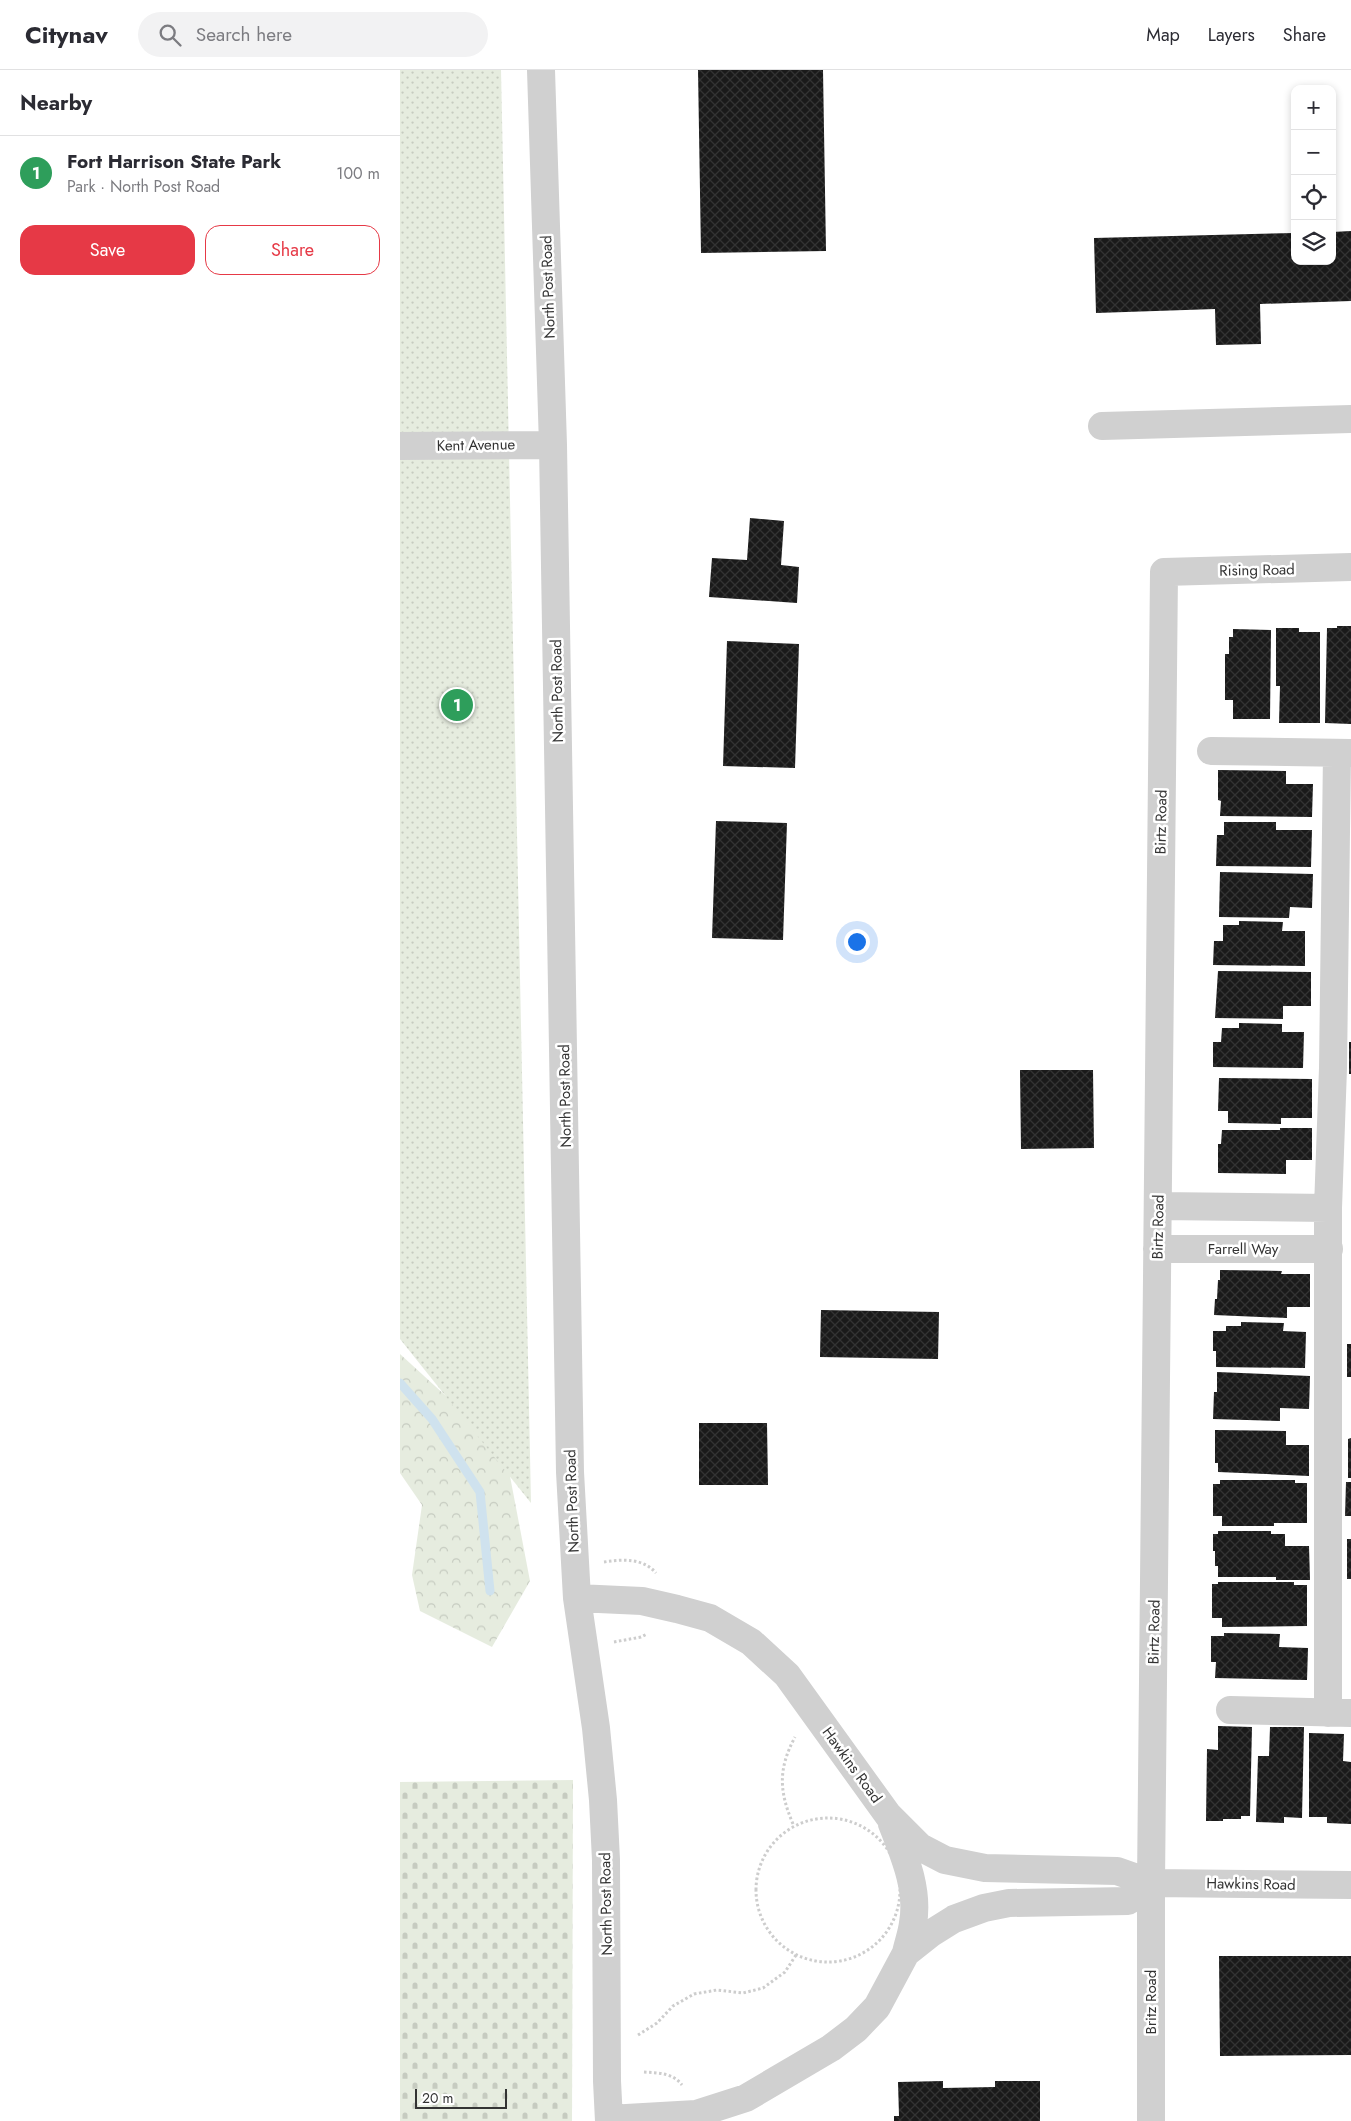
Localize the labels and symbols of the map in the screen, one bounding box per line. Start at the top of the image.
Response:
street label: North Post Road [535,235,561,339]
street label: Kent Avenue [437,433,516,457]
street label: Rising Road [1219,558,1295,582]
street label: North Post Road [545,639,569,743]
pin: 1 [441,686,473,724]
street label: Birtz Road [1149,789,1173,855]
your location [844,929,870,955]
street label: North Post Road [553,1044,577,1148]
street label: Birtz Road [1146,1194,1170,1260]
street label: Farrell Way [1208,1238,1279,1260]
street label: North Post Road [559,1449,585,1553]
street label: Birtz Road [1142,1599,1166,1665]
street label: Hawkins Road [817,1722,887,1808]
street label: North Post Road [594,1852,618,1956]
street label: Hawkins Road [1206,1872,1296,1896]
street label: Britz Road [1140,1970,1162,2034]
scale bar [415,2086,508,2109]

